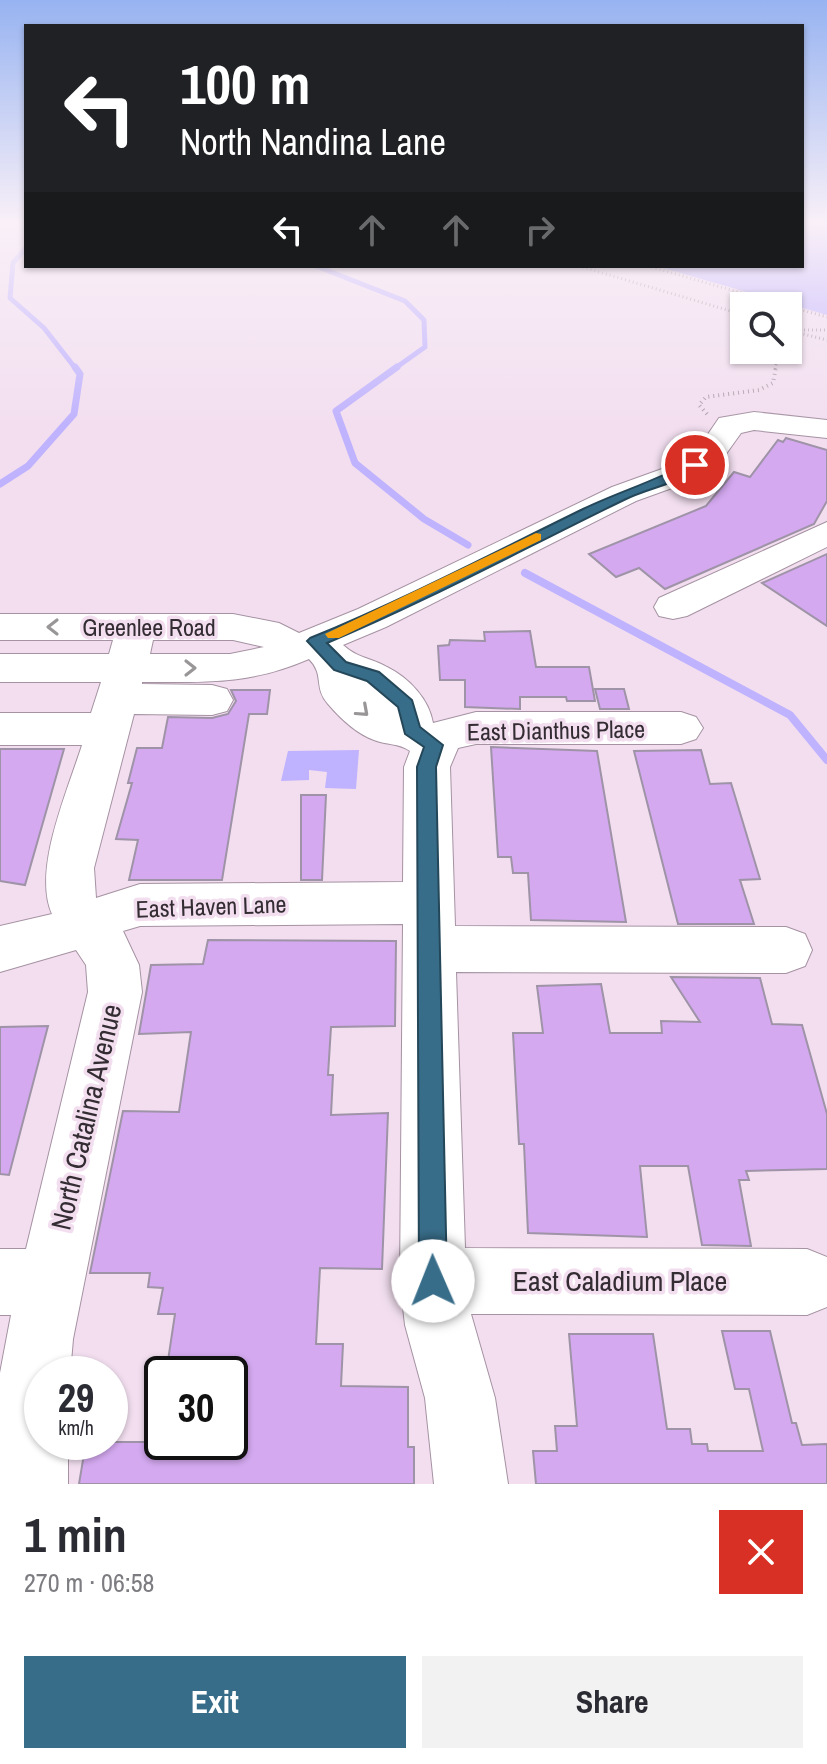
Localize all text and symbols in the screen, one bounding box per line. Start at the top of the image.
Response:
text: 100 m [180,46,310,121]
icon: left [48,56,152,160]
text: North Nandina Lane [180,118,446,166]
icon: left [266,208,310,252]
icon: ahead [350,208,394,252]
icon: ahead [434,208,478,252]
icon: right [518,208,562,252]
map controls [730,292,802,364]
button: search [730,292,802,364]
pin [661,431,729,499]
icon: arrive [673,443,717,487]
street label: Greenlee Road [82,611,216,643]
one-way arrow [46,618,59,636]
one-way arrow [184,659,197,677]
one-way arrow [353,701,368,716]
street label: East Dianthus Place [467,712,645,748]
street label: East Haven Lane [135,887,287,925]
street label: North Catalina Avenue [42,1000,130,1234]
position arrow [391,1239,475,1323]
street label: East Caladium Place [513,1262,727,1300]
speed limit sign: 30 [144,1356,248,1460]
text: 29 [58,1371,94,1424]
text: km/h [58,1414,94,1441]
text: 1 min [24,1502,127,1567]
button: close [719,1510,803,1594]
text: 270 m · 06:58 [24,1565,154,1600]
button: Exit [24,1656,406,1748]
button: Share [422,1656,803,1748]

